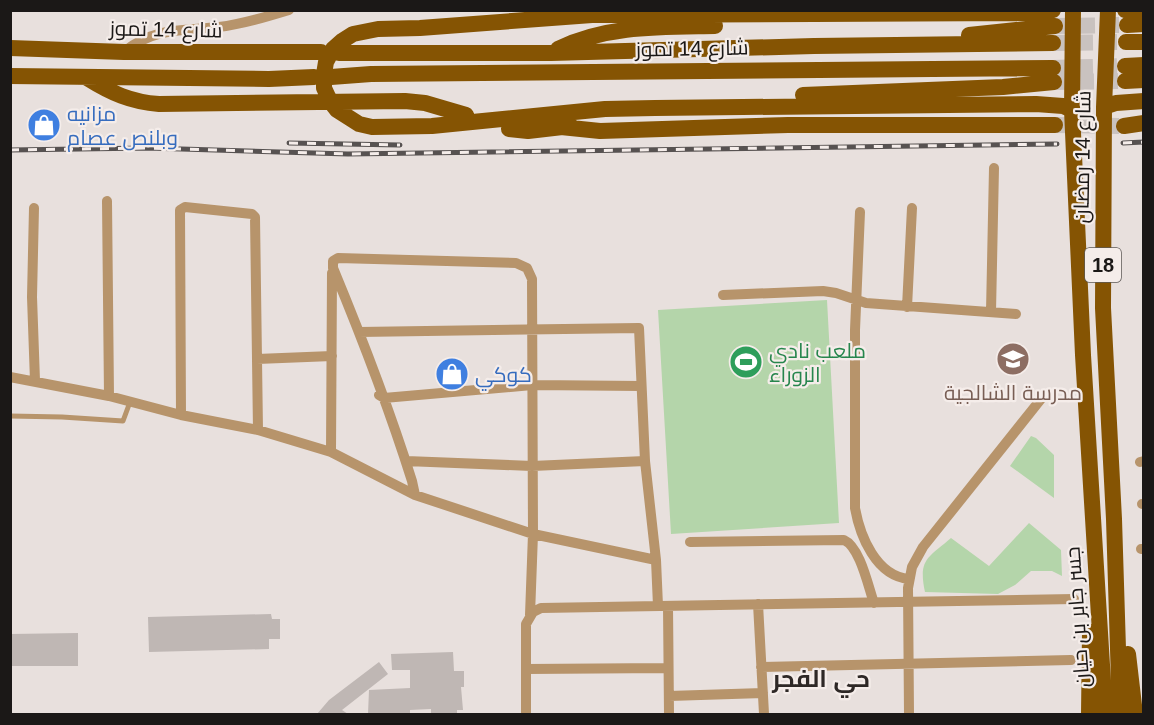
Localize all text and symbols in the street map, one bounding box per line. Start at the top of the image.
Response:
street label: شارع 14 تموز [108,16,223,44]
street label: شارع 14 تموز [634,36,749,64]
street label: شارع 14 رمضان [1069,90,1098,224]
place label: مزانيه وبلنص عصام [67,102,178,152]
shop icon: مزانيه وبلنص عصام [26,107,62,143]
road number: 18 [1085,248,1121,282]
place label: ملعب نادي الزوراء [769,339,866,387]
school or university icon: مدرسة الشالجية [995,341,1031,377]
sports icon: ملعب نادي الزوراء [728,344,764,380]
shop icon: كوكي [434,356,470,392]
place label: كوكي [475,363,532,391]
place label: مدرسة الشالجية [944,381,1082,405]
street label: جسر جابر بن حيان [1061,546,1095,688]
district label: حي الفجر [771,665,870,698]

